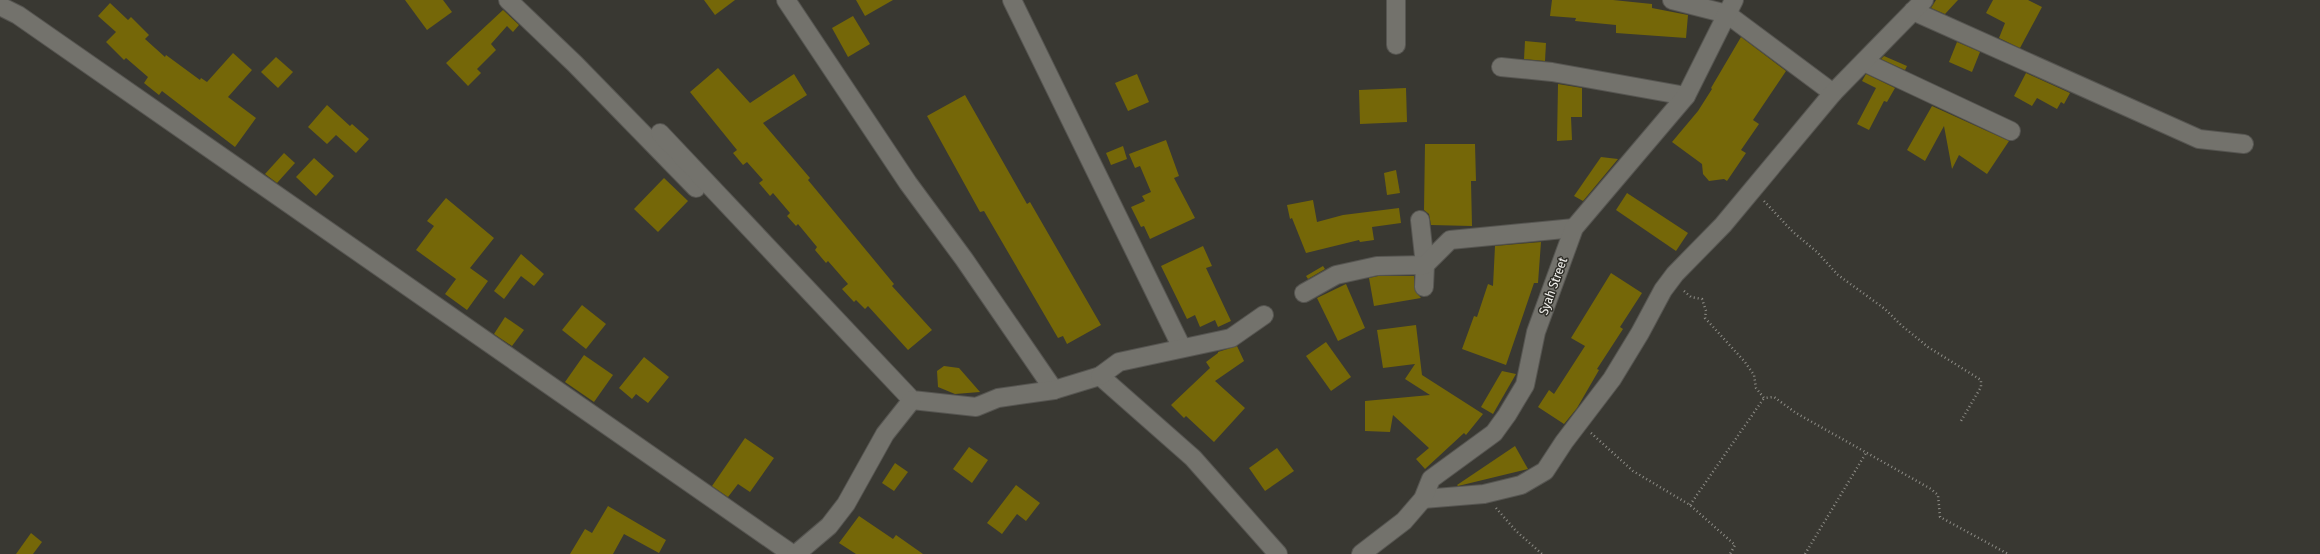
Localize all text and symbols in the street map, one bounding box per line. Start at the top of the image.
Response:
street label: Syah Street [1536,254,1571,317]

